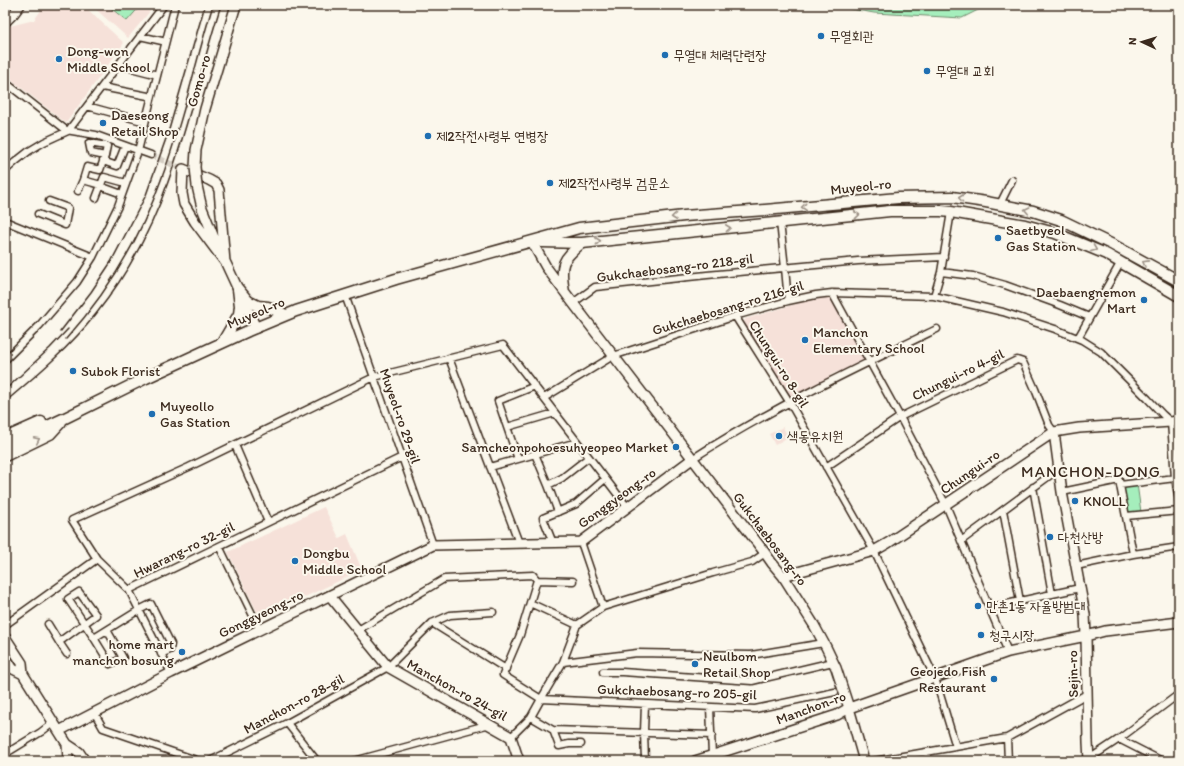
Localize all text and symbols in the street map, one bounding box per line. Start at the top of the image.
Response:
north arrow [1122,22,1162,62]
place label: 무열회관 [829,28,874,45]
marker: 무열회관 [816,31,826,41]
text: N [1126,37,1139,46]
place label: Dong-won Middle School [67,43,150,76]
place label: 무열대 체력단련장 [673,47,767,64]
marker: 무열대 체력단련장 [660,50,670,60]
street label: Gomo-ro [183,53,215,109]
marker: Dong-won Middle School [54,54,64,64]
place label: 무열대 교회 [935,63,994,80]
marker: 무열대 교회 [922,66,932,76]
place label: Daeseong Retail Shop [111,107,179,140]
marker: Daeseong Retail Shop [98,118,108,128]
place label: 제2작전사령부 연병장 [436,128,549,145]
marker: 제2작전사령부 연병장 [423,131,433,141]
place label: 제2작전사령부 검문소 [558,175,670,192]
street label: Muyeol-ro [830,175,892,199]
marker: 제2작전사령부 검문소 [545,178,555,188]
one-way arrow [958,194,964,203]
one-way arrow [801,202,807,211]
one-way arrow [1023,206,1030,214]
one-way arrow [854,210,860,219]
one-way arrow [671,213,677,222]
place label: Saetbyeol Gas Station [1006,222,1076,255]
one-way arrow [725,223,731,232]
marker: Saetbyeol Gas Station [993,233,1003,243]
one-way arrow [595,237,601,246]
one-way arrow [1090,244,1097,252]
street label: Gukchaebosang-ro 218-gil [596,250,754,286]
one-way arrow [1142,260,1149,267]
street label: Gukchaebosang-ro 216-gil [650,277,806,339]
place label: Daebaengnemon Mart [1036,284,1136,317]
street label: Muyeol-ro [224,293,288,333]
marker: Daebaengnemon Mart [1139,295,1149,305]
street label: Chungui-ro 8-gil [745,317,813,411]
place label: Manchon Elementary School [813,324,925,357]
marker: Manchon Elementary School [800,335,810,345]
street label: Chungui-ro 4-gil [909,345,1007,405]
place label: Subok Florist [81,363,160,380]
marker: Subok Florist [68,366,78,376]
street label: Muyeol-ro 29-gil [376,366,424,466]
place label: Muyeollo Gas Station [160,398,230,431]
marker: Muyeollo Gas Station [147,409,157,419]
place label: 색동유치원 [787,428,843,445]
marker: 색동유치원 [774,431,784,441]
one-way arrow [33,437,41,445]
place label: Samcheonpohoesuhyeopeo Market [462,439,668,456]
marker: Samcheonpohoesuhyeopeo Market [671,442,681,452]
street label: Chungui-ro [937,446,1003,498]
district label: MANCHON-DONG [1021,462,1161,481]
street label: Gonggyeong-ro [575,464,659,532]
street label: Gukchaebosang-ro [729,489,811,589]
place label: KNOLL [1083,493,1126,510]
marker: KNOLL [1070,496,1080,506]
street label: Hwarang-ro 32-gil [131,518,237,582]
place label: 다천산방 [1058,529,1104,546]
marker: 다천산방 [1045,532,1055,542]
place label: Dongbu Middle School [303,545,386,578]
marker: Dongbu Middle School [290,556,300,566]
street label: Gonggyeong-ro [216,586,306,642]
place label: 만촌1동 자율방범대 [986,598,1086,615]
marker: 만촌1동 자율방범대 [973,601,983,611]
place label: 청구시장 [989,627,1035,644]
marker: 청구시장 [976,630,986,640]
place label: home mart manchon bosung [73,636,175,669]
marker: home mart manchon bosung [177,647,187,657]
place label: Neulbom Retail Shop [703,648,771,681]
street label: Sejin-ro [1064,650,1082,698]
street label: Manchon-ro 24-gil [404,655,510,725]
marker: Neulbom Retail Shop [690,659,700,669]
place label: Geojedo Fish Restaurant [910,663,986,696]
street label: Manchon-ro 28-gil [241,670,347,738]
marker: Geojedo Fish Restaurant [989,674,999,684]
street label: Gukchaebosang-ro 205-gil [597,681,757,703]
street label: Manchon-ro [774,688,848,728]

